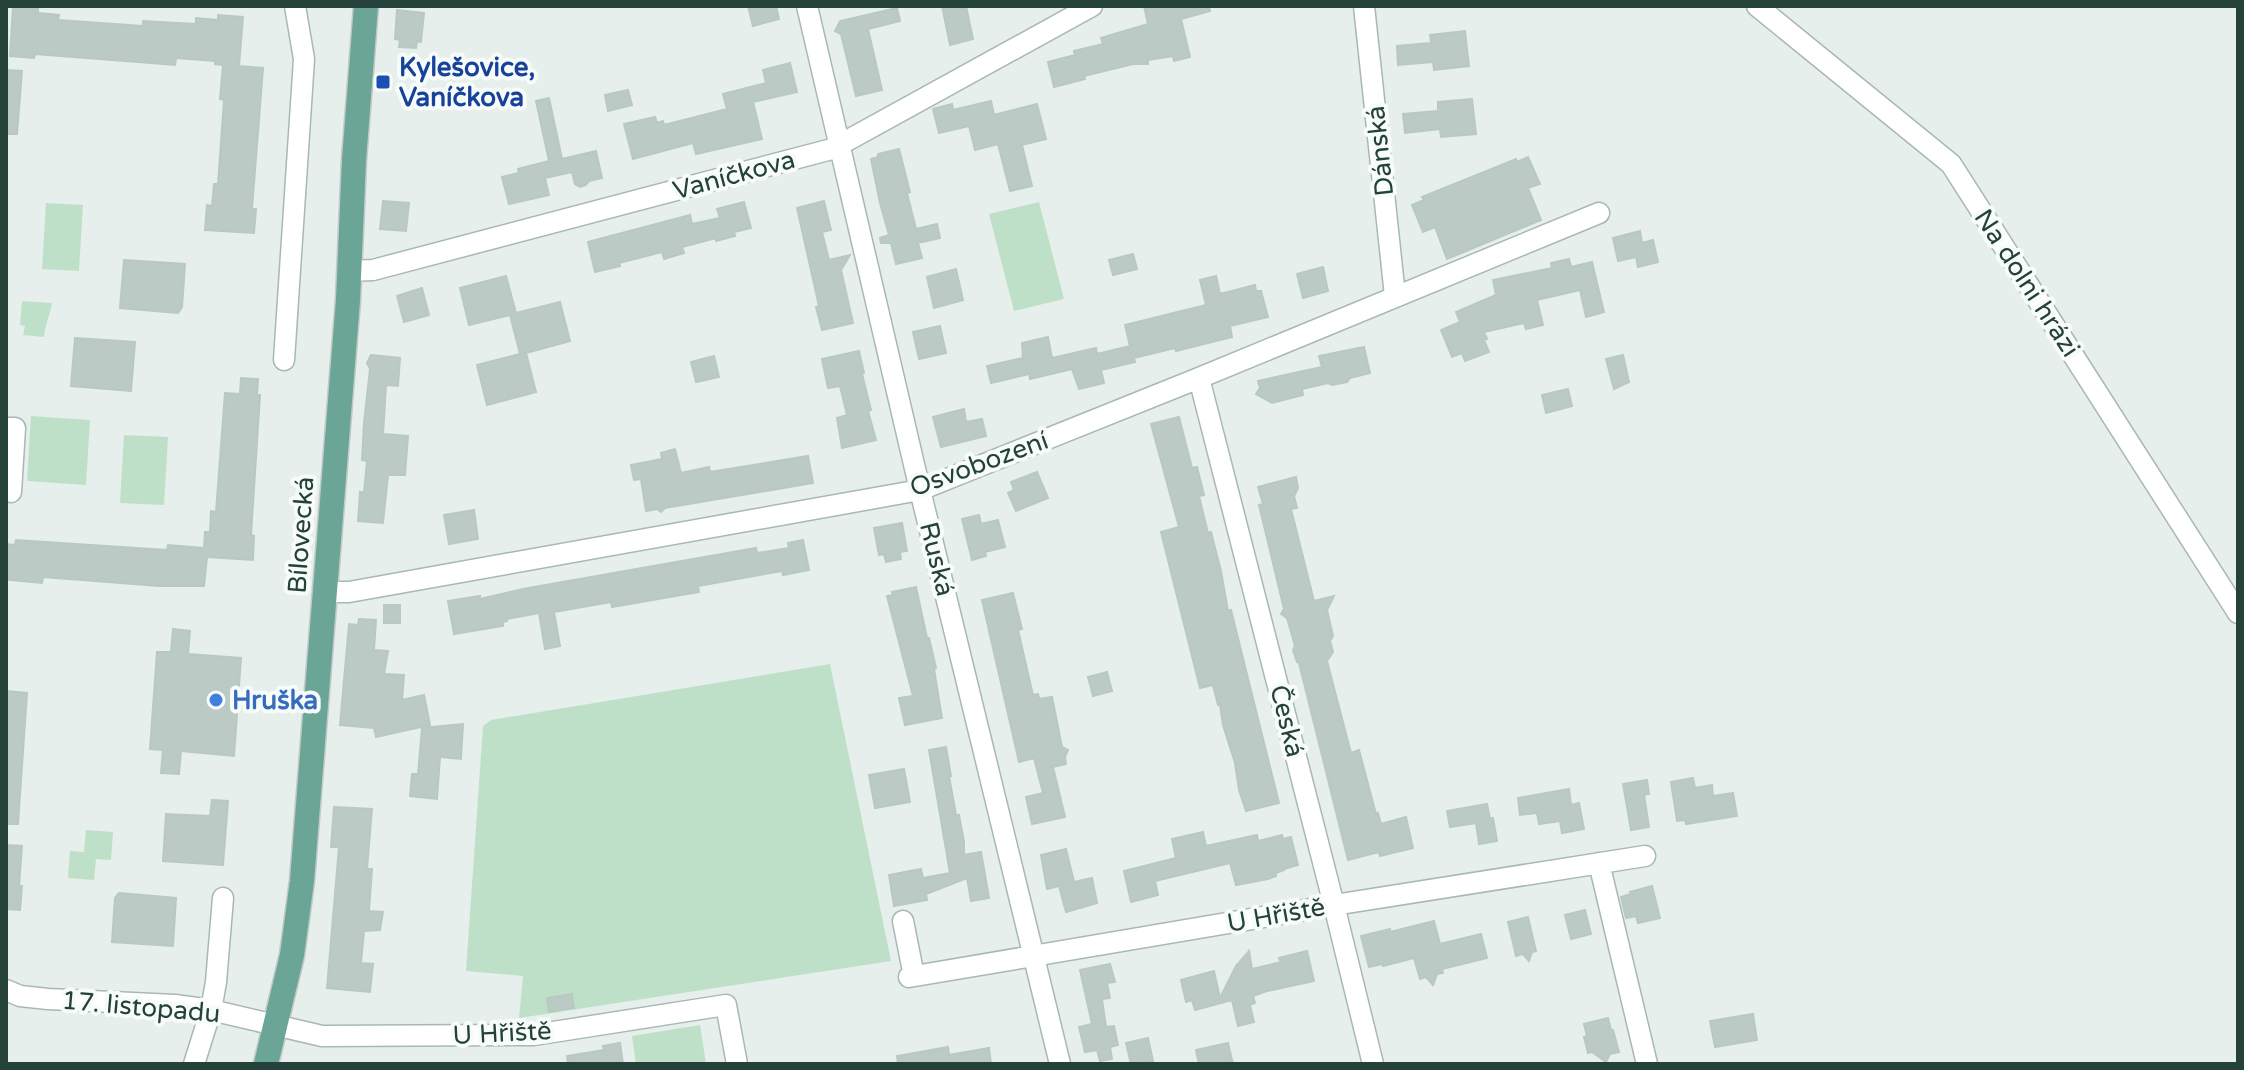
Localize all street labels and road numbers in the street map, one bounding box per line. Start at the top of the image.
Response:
street label: Dánská [1360,104,1400,198]
street label: Vaníčkova [670,144,798,206]
street label: Na dolni hrázi [1968,203,2086,363]
street label: Osvobození [906,425,1052,503]
street label: Bílovecká [281,476,321,594]
street label: Ruská [913,519,961,599]
street label: Česká [1263,682,1311,760]
street label: U Hřiště [1224,891,1328,939]
street label: 17. listopadu [60,985,222,1029]
street label: U Hřiště [452,1015,552,1051]

